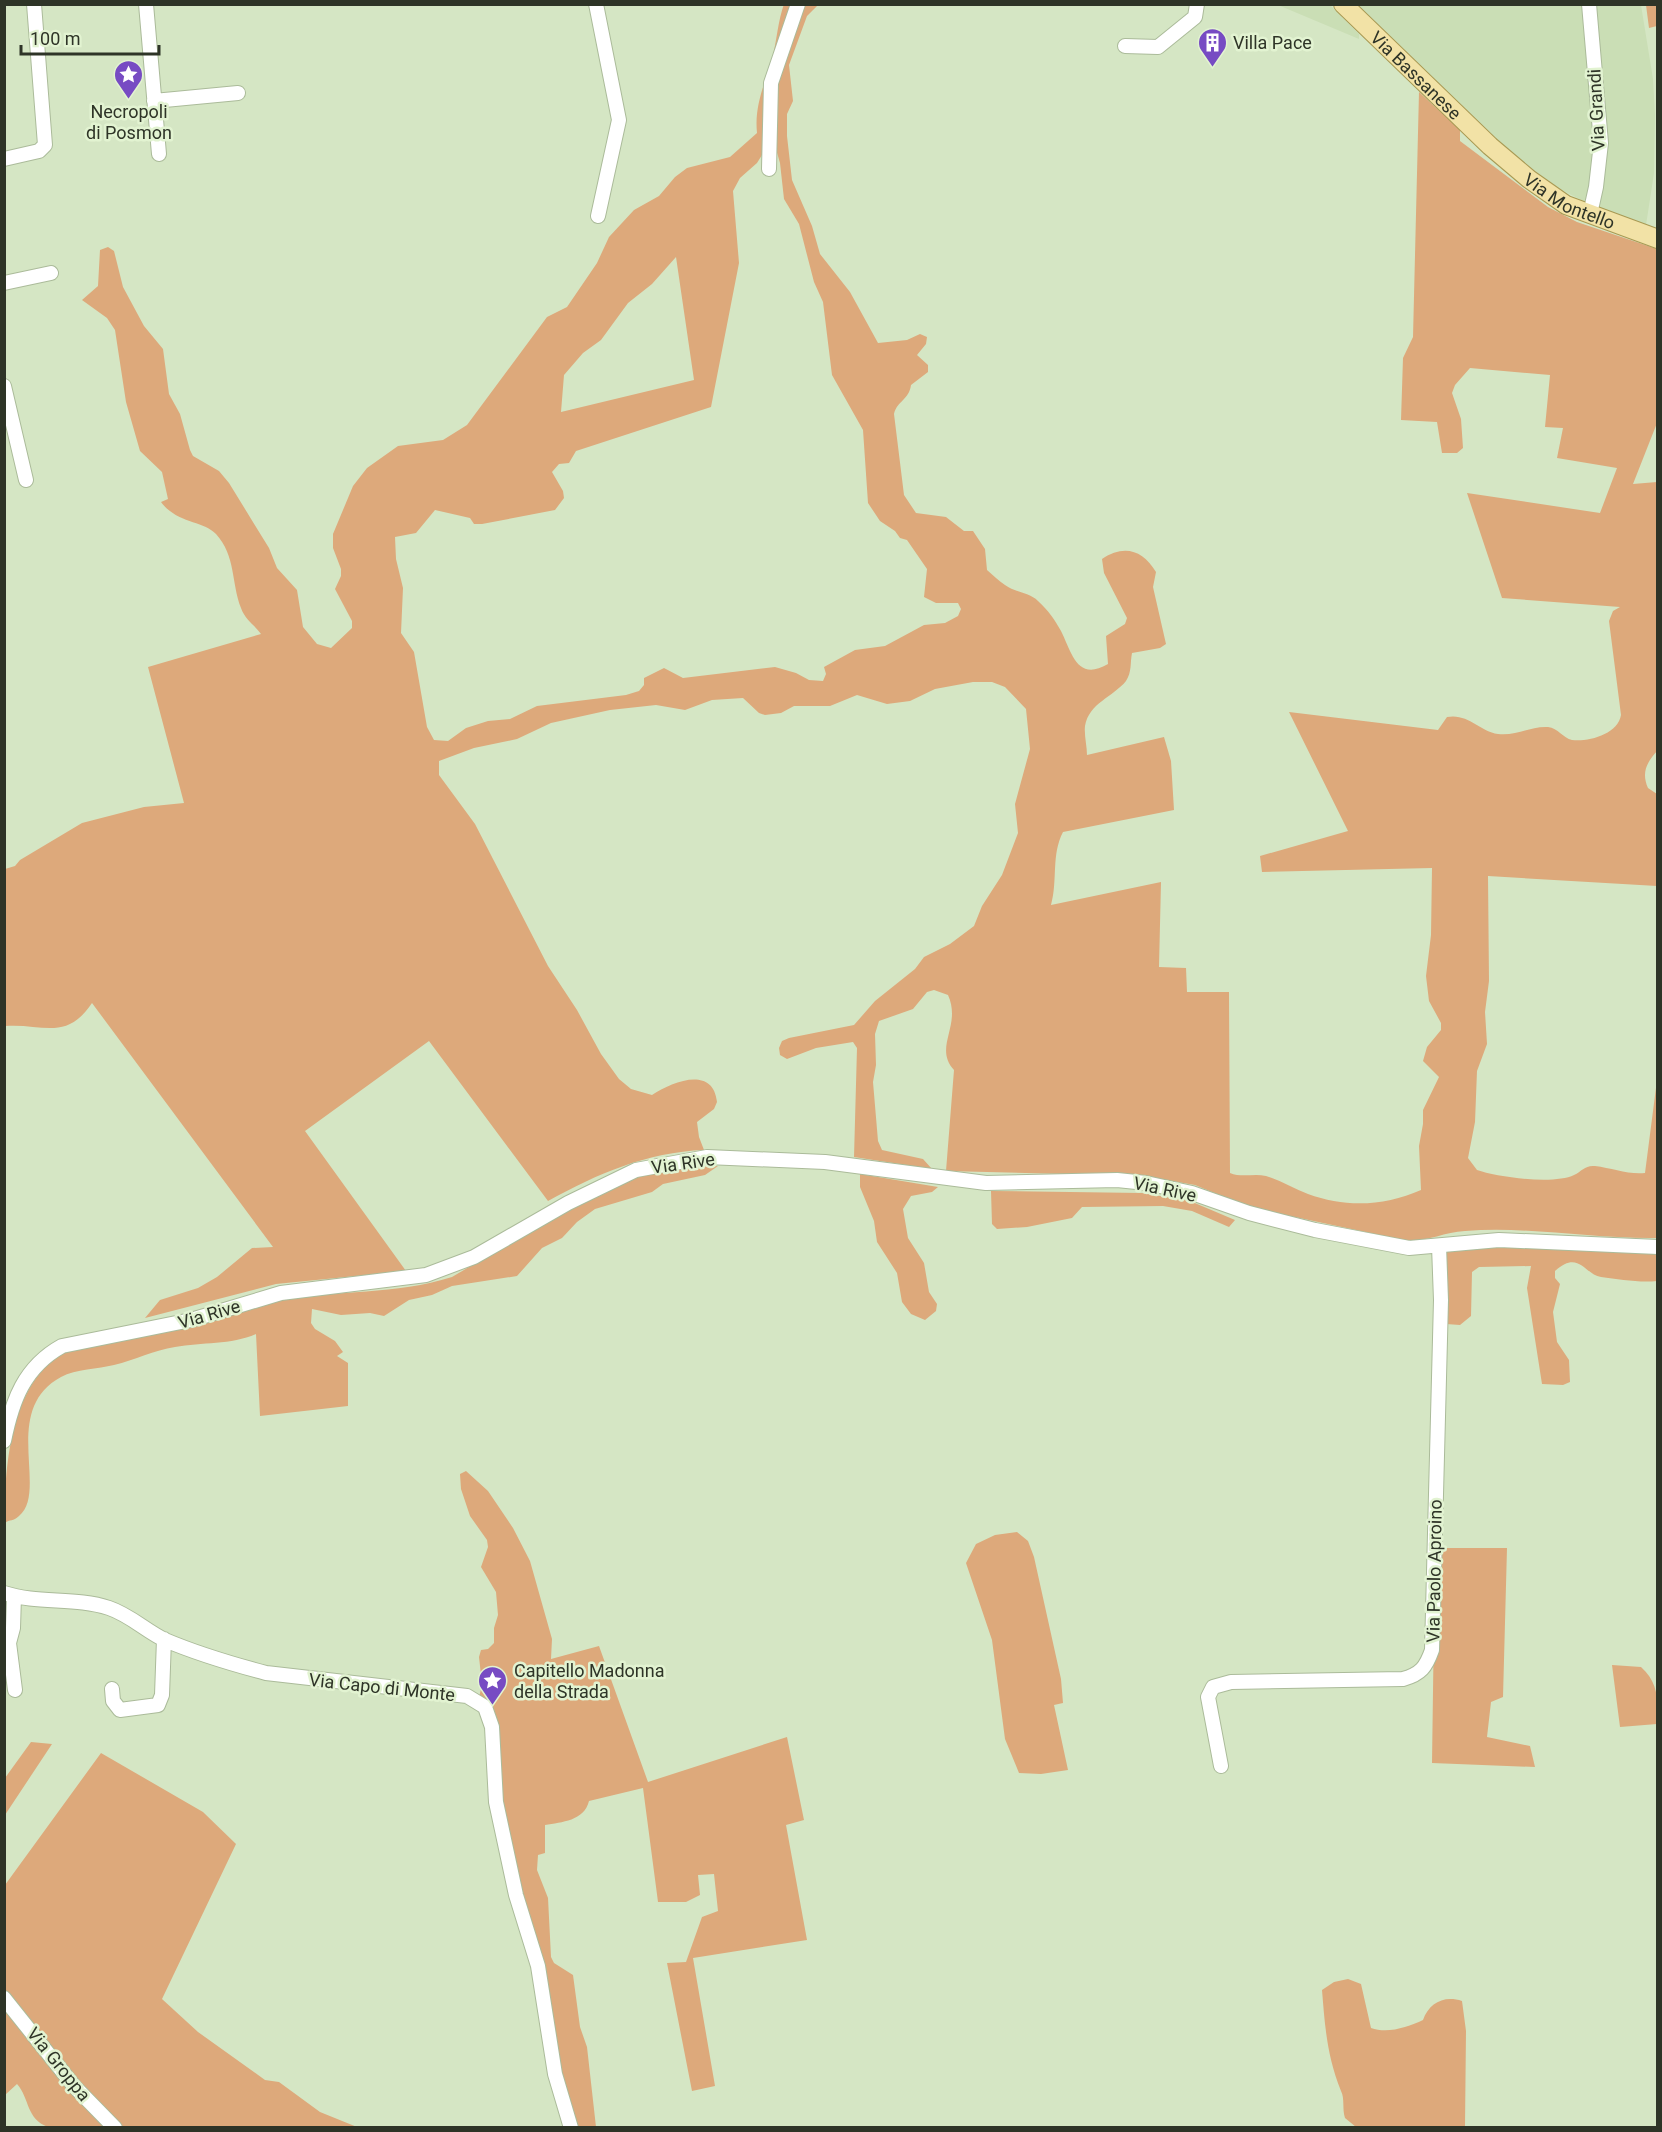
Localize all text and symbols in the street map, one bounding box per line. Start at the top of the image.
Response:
scale bar [21,18,159,56]
building icon: Villa Pace [1196,26,1228,68]
street label: Via Bassanese [1367,26,1466,123]
text: 100 m [30,28,81,49]
place label: Villa Pace [1233,32,1312,53]
place icon: Necropoli di Posmon [113,58,145,100]
street label: Via Grandi [1583,68,1609,152]
place label: Necropoli di Posmon [86,101,172,143]
street label: Via Montello [1520,168,1618,233]
street label: Via Rive [650,1148,716,1178]
street label: Via Rive [1132,1172,1198,1206]
street label: Via Rive [175,1295,243,1333]
street label: Via Paolo Aproino [1422,1499,1446,1643]
place label: Capitello Madonna della Strada [514,1660,665,1702]
place icon: Capitello Madonna della Strada [477,1664,509,1706]
street label: Via Capo di Monte [308,1669,456,1705]
street label: Via Groppa [23,2023,95,2105]

